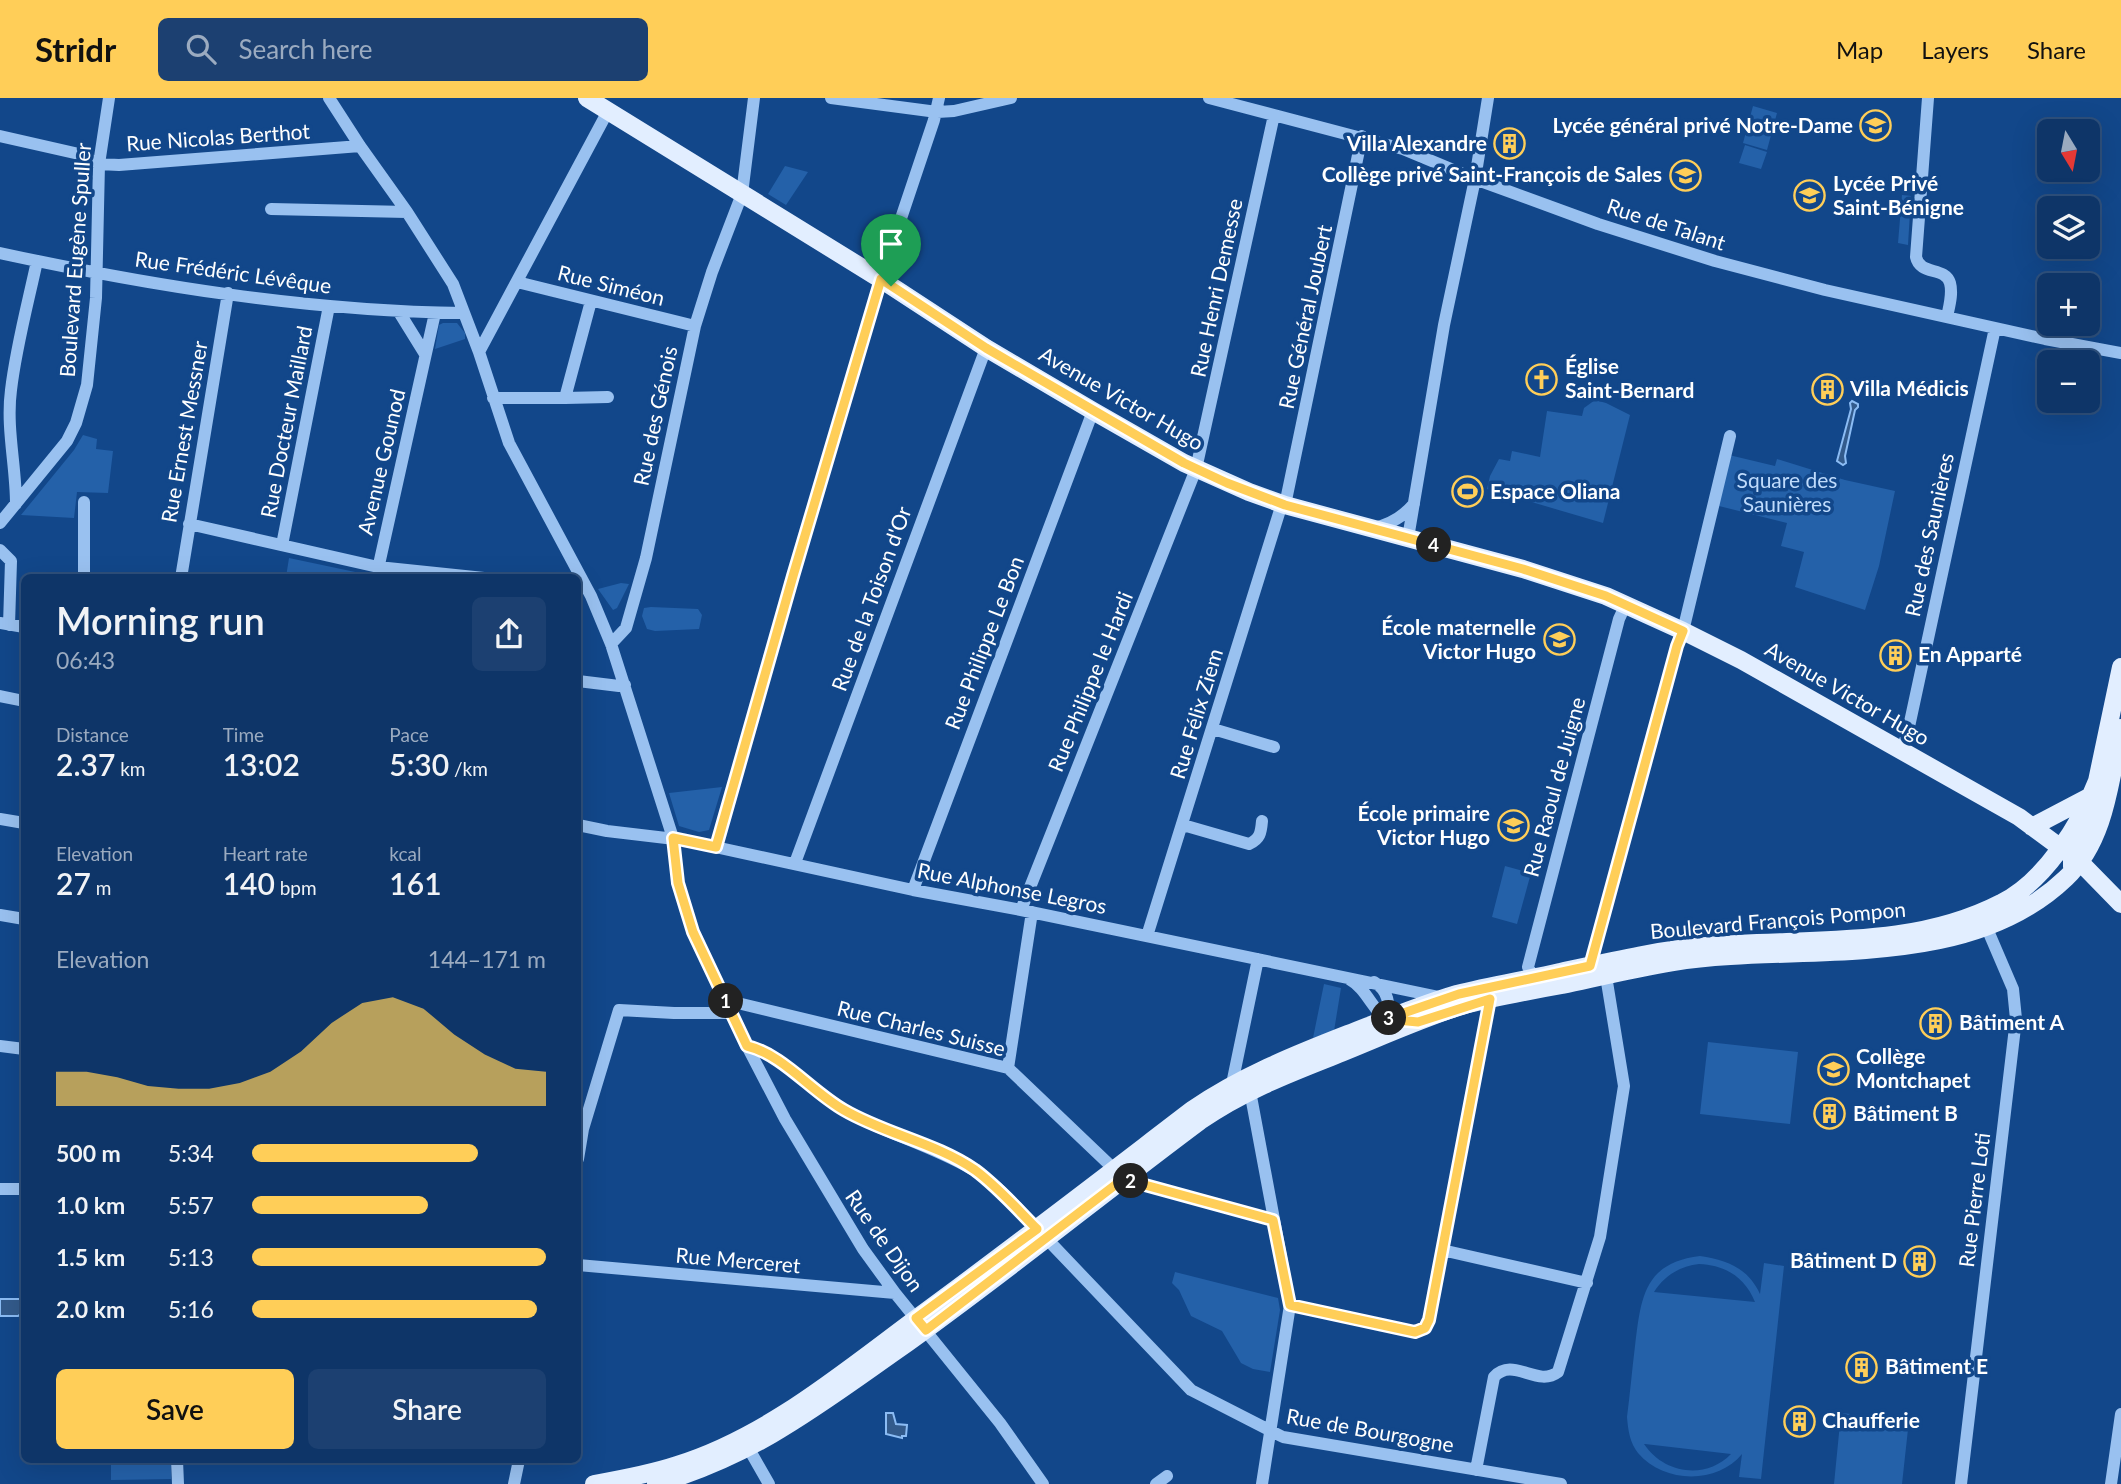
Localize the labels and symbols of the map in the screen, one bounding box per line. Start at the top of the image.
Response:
school or university icon: Lycée général privé Notre-Dame [1859,109,1893,143]
place label: Lycée général privé Notre-Dame [1553,112,1853,137]
street label: Rue Nicolas Berthot [125,118,311,155]
north arrow [2037,119,2100,182]
building icon: Villa Alexandre [1493,127,1527,161]
place label: Villa Alexandre [1346,130,1487,155]
street label: Boulevard Eugène Spuller [54,141,95,378]
school or university icon: Collège privé Saint-François de Sales [1668,158,1702,192]
place label: Collège privé Saint-François de Sales [1322,161,1662,186]
place label: Lycée Privé Saint-Bénigne [1833,170,1964,219]
school or university icon: Lycée Privé Saint-Bénigne [1793,179,1827,213]
street label: Rue de Talant [1604,193,1729,255]
street label: Rue Henri Demesse [1184,196,1247,379]
pin [861,214,921,286]
street label: Rue Général Joubert [1273,222,1336,411]
street label: Rue Frédéric Lévêque [133,245,333,298]
street label: Rue Siméon [555,259,667,310]
street label: Rue Docteur Maillard [255,323,316,520]
street label: Rue Ernest Messner [155,339,212,525]
street label: Avenue Victor Hugo [1035,340,1208,455]
street label: Rue des Génois [628,344,682,488]
place label: Église Saint-Bernard [1565,353,1694,402]
church icon: Église Saint-Bernard [1525,362,1559,396]
building icon: Villa Médicis [1810,372,1844,406]
place label: Villa Médicis [1849,375,1969,400]
street label: Avenue Gounod [352,386,409,537]
street label: Rue des Saunières [1899,450,1958,619]
park label: Square des Saunières [1737,467,1837,516]
sports icon: Espace Oliana [1450,475,1484,509]
place label: Espace Oliana [1490,478,1621,503]
street label: Rue de la Toison d'Or [826,503,916,694]
pin: 4 [1416,528,1452,562]
street label: Rue Philippe Le Bon [939,552,1028,733]
street label: Rue Philippe le Hardi [1042,588,1137,775]
place label: École maternelle Victor Hugo [1381,614,1536,663]
school or university icon: École maternelle Victor Hugo [1542,623,1576,657]
street label: Avenue Victor Hugo [1761,635,1934,750]
building icon: En Apparté [1878,638,1912,672]
place label: En Apparté [1918,641,2022,666]
street label: Rue Félix Ziem [1164,645,1227,782]
street label: Rue Raoul de Juigne [1518,694,1590,879]
place label: École primaire Victor Hugo [1357,800,1490,849]
school or university icon: École primaire Victor Hugo [1496,809,1530,843]
street label: Rue Alphonse Legros [916,857,1109,918]
street label: Boulevard François Pompon [1649,896,1907,943]
pin: 1 [708,984,744,1018]
street label: Rue Charles Suisse [835,995,1008,1061]
pin: 3 [1372,1000,1406,1035]
building icon: Bâtiment A [1919,1006,1953,1040]
place label: Bâtiment A [1959,1009,2064,1034]
place label: Collège Montchapet [1856,1043,1971,1092]
school or university icon: Collège Montchapet [1816,1052,1850,1086]
building icon: Bâtiment B [1813,1097,1847,1131]
place label: Bâtiment B [1853,1100,1958,1125]
street label: Rue Pierre Loti [1953,1131,1994,1269]
pin: 2 [1114,1164,1148,1198]
street label: Rue de Dijon [841,1184,929,1296]
street label: Rue Merceret [675,1242,802,1277]
building icon: Bâtiment D [1903,1244,1937,1278]
place label: Bâtiment D [1790,1247,1897,1272]
building icon: Bâtiment E [1845,1350,1879,1384]
place label: Bâtiment E [1885,1353,1988,1378]
street label: Rue de Bourgogne [1284,1402,1456,1457]
building icon: Chaufferie [1782,1404,1816,1438]
place label: Chaufferie [1822,1407,1920,1432]

